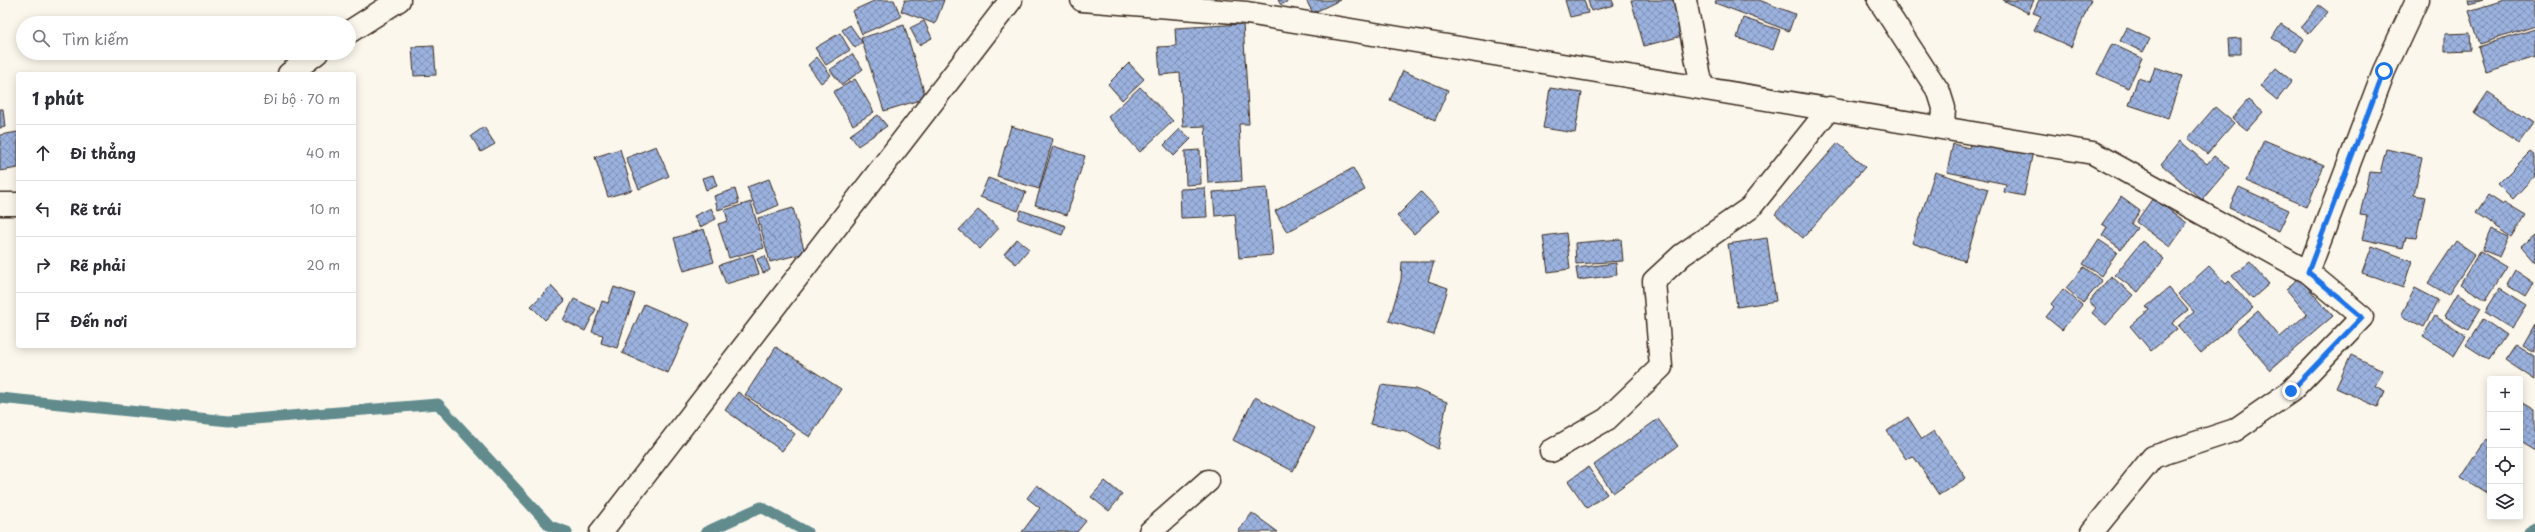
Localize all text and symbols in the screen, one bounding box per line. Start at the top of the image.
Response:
search box [16,16,356,60]
icon: search [30,27,52,49]
text: Tìm kiếm [62,27,129,50]
route start [2375,62,2393,80]
text: 1 phút [32,85,84,111]
text: Đi bộ · 70 m [263,89,340,108]
text: Đi thẳng [70,141,136,164]
icon: ahead [32,142,54,164]
text: 40 m [306,143,340,162]
text: Rẽ trái [70,197,121,220]
icon: left [32,198,54,220]
text: 10 m [310,199,340,218]
text: Rẽ phải [70,253,126,276]
icon: right [32,254,54,276]
text: 20 m [306,255,340,274]
text: Đến nơi [70,309,127,332]
icon: arrive [32,310,54,332]
map controls [2487,376,2523,520]
button: + [2487,376,2523,412]
route end [2282,382,2300,400]
button: − [2487,412,2523,448]
button: locate [2487,448,2523,484]
button: layers [2487,484,2523,520]

